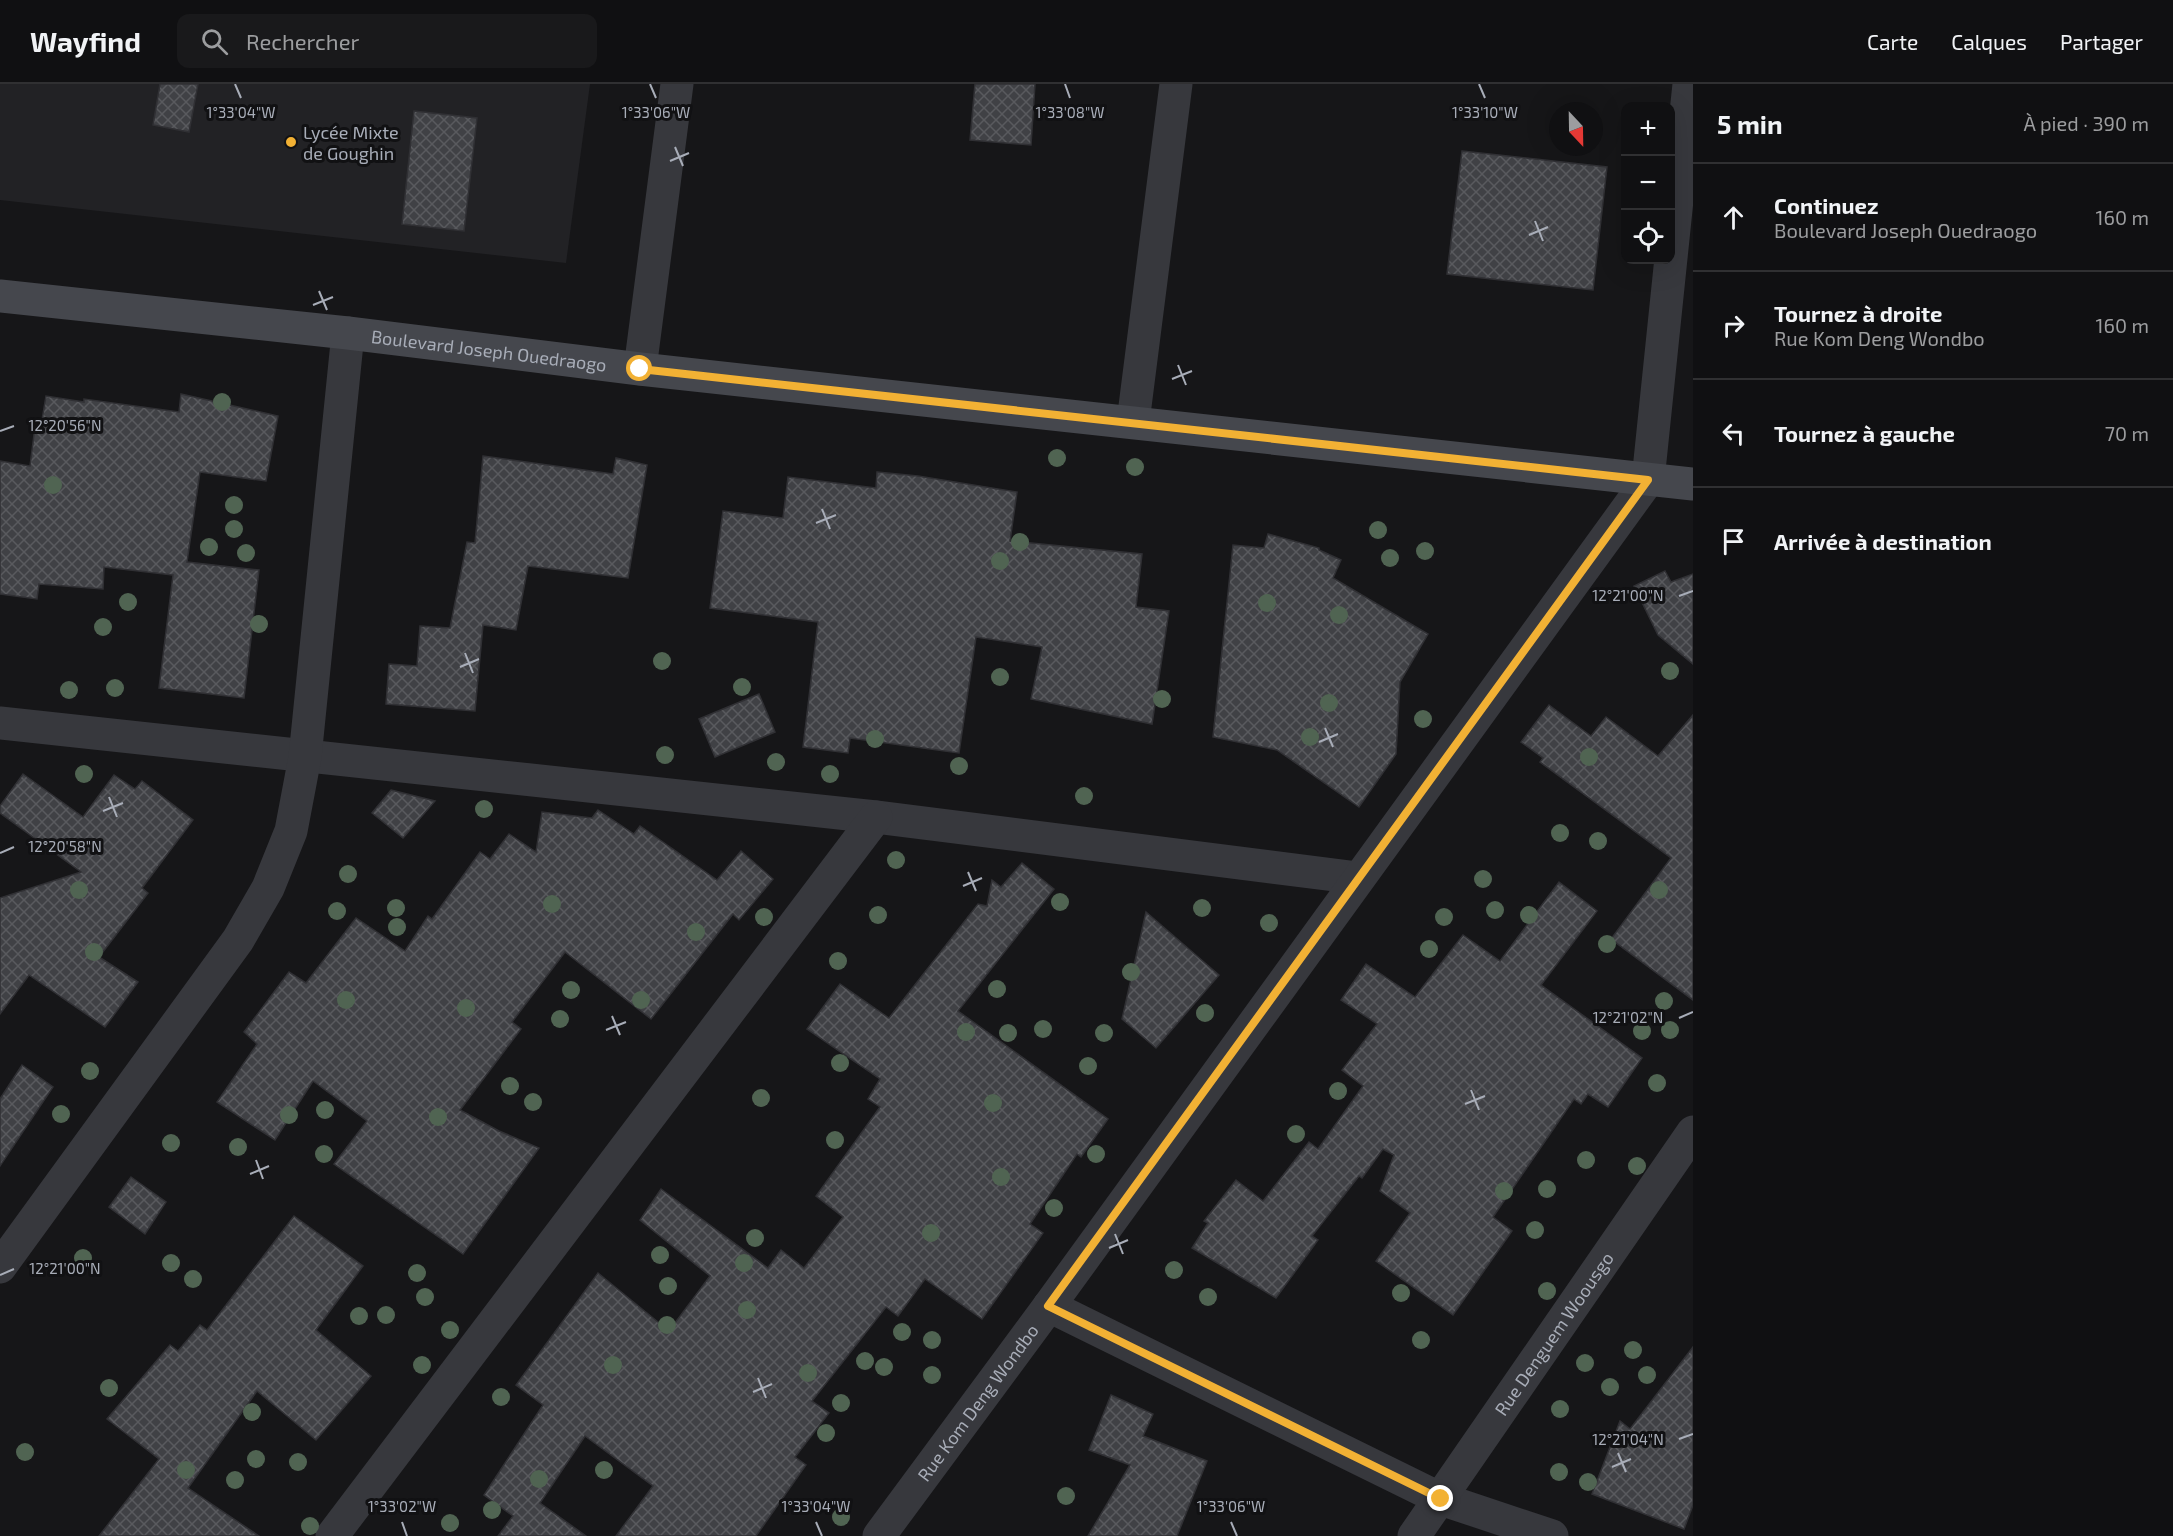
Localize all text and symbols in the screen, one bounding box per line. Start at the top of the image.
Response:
search box [177,14,597,68]
text: Wayfind [30,24,141,58]
icon: search [198,25,231,58]
text: Rechercher [246,28,359,54]
text: Carte [1867,29,1918,54]
text: Calques [1951,29,2027,54]
text: Partager [2060,29,2143,54]
north arrow [1549,102,1603,156]
map controls [1621,102,1675,264]
button: + [1621,102,1675,156]
text: 1°33'04"W [207,103,275,121]
text: 1°33'06"W [622,103,690,121]
text: 1°33'08"W [1036,103,1104,121]
text: 1°33'10"W [1452,103,1518,121]
text: 5 min [1717,108,1783,139]
text: À pied · 390 m [2024,111,2149,135]
place label: Lycée Mixte de Goughin [303,121,399,164]
marker: Lycée Mixte de Goughin [284,135,298,149]
button: − [1621,156,1675,210]
text: Continuez [1774,192,1878,218]
icon: ahead [1717,201,1750,234]
text: 160 m [2096,205,2149,229]
button: locate [1621,210,1675,264]
text: Boulevard Joseph Ouedraogo [1774,218,2037,242]
text: Tournez à droite [1774,300,1943,326]
icon: right [1717,309,1750,342]
text: 160 m [2096,313,2149,337]
street label: Boulevard Joseph Ouedraogo [370,325,608,376]
text: Rue Kom Deng Wondbo [1774,326,1985,350]
route start [626,355,652,381]
text: 12°20'56"N [29,416,101,434]
icon: left [1717,417,1750,450]
text: Tournez à gauche [1774,420,1955,446]
text: 70 m [2105,421,2149,445]
icon: arrive [1717,525,1750,558]
text: Arrivée à destination [1774,528,1992,554]
text: 12°21'00"N [1592,586,1664,604]
text: 12°20'58"N [28,837,102,855]
text: 12°21'02"N [1593,1008,1663,1026]
street label: Rue Denguem Woousgo [1490,1248,1618,1419]
text: 12°21'00"N [29,1259,101,1277]
street label: Rue Kom Deng Wondbo [912,1320,1043,1485]
text: 12°21'04"N [1592,1430,1664,1448]
route end [1427,1485,1453,1511]
text: 1°33'02"W [368,1497,436,1515]
text: 1°33'04"W [782,1497,850,1515]
text: 1°33'06"W [1197,1497,1265,1515]

